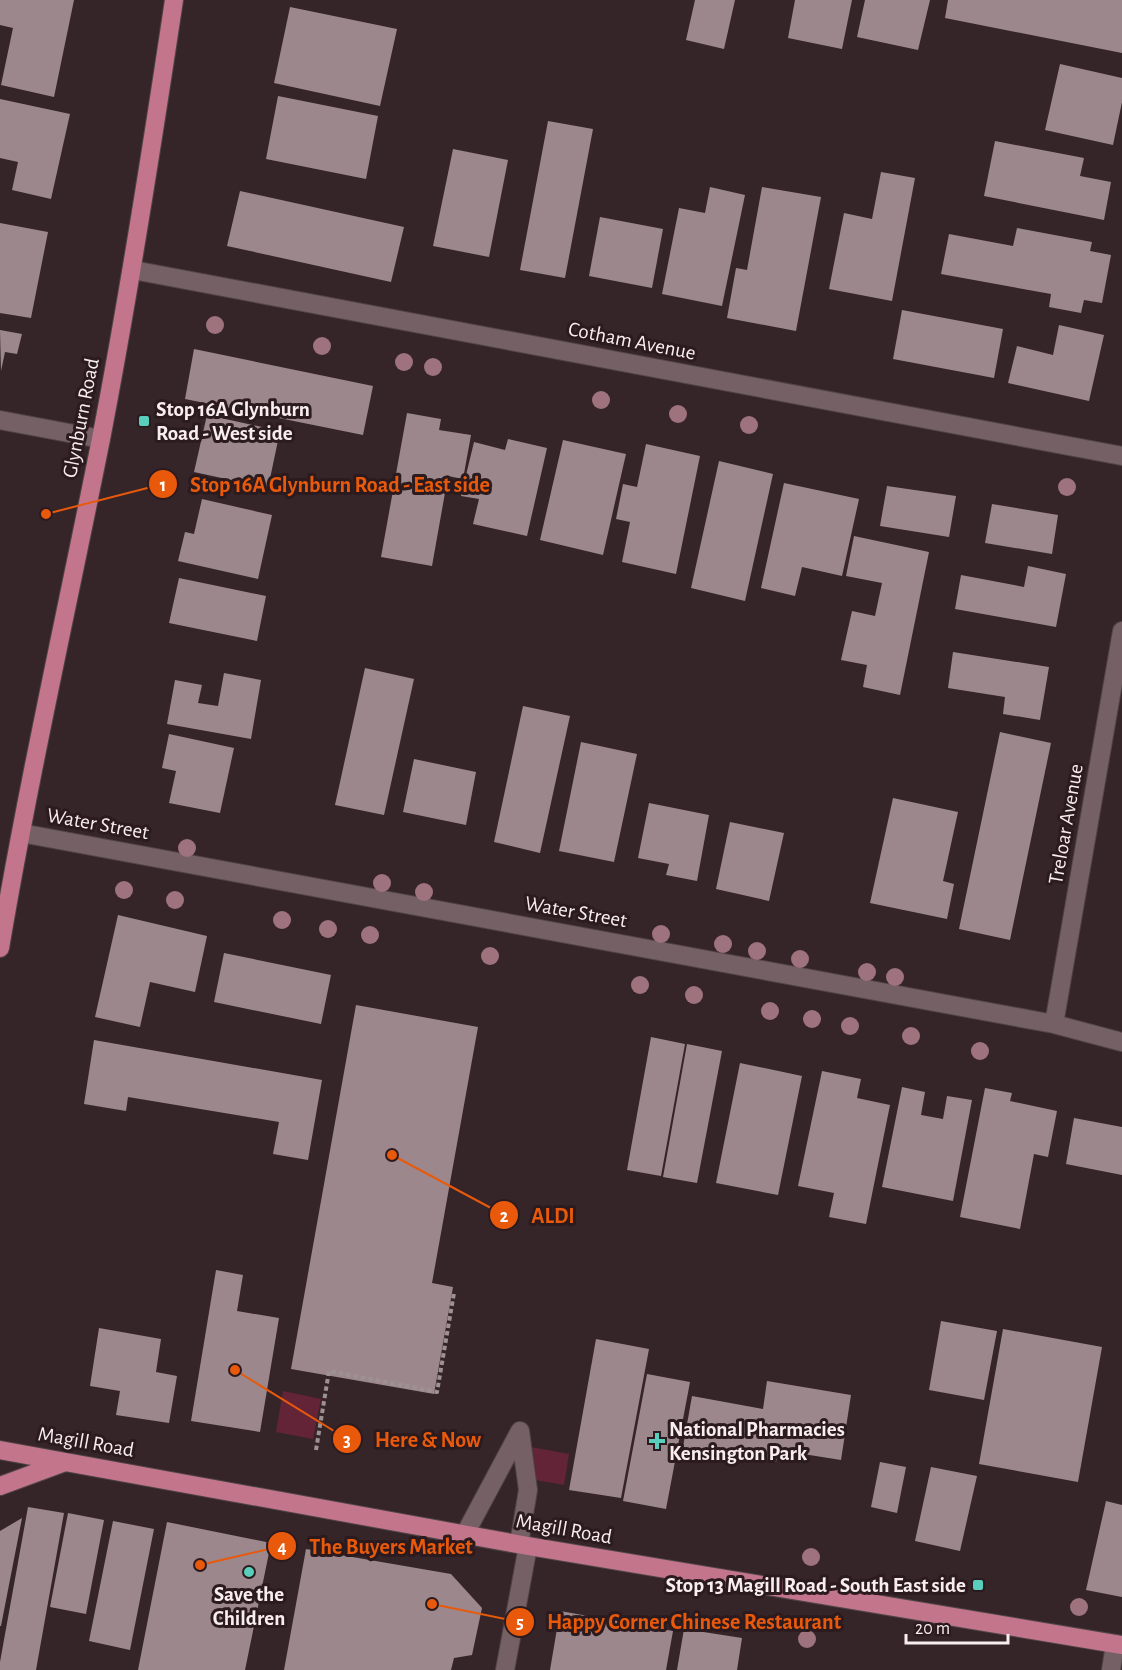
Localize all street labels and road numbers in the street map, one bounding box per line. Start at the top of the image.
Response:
street label: Cotham Avenue [566,318,698,364]
street label: Glynburn Road [59,356,103,480]
street label: Treloar Avenue [1045,762,1087,886]
street label: Water Street [45,805,151,843]
street label: Water Street [523,893,629,931]
street label: Magill Road [36,1423,136,1461]
street label: Magill Road [514,1510,614,1548]

